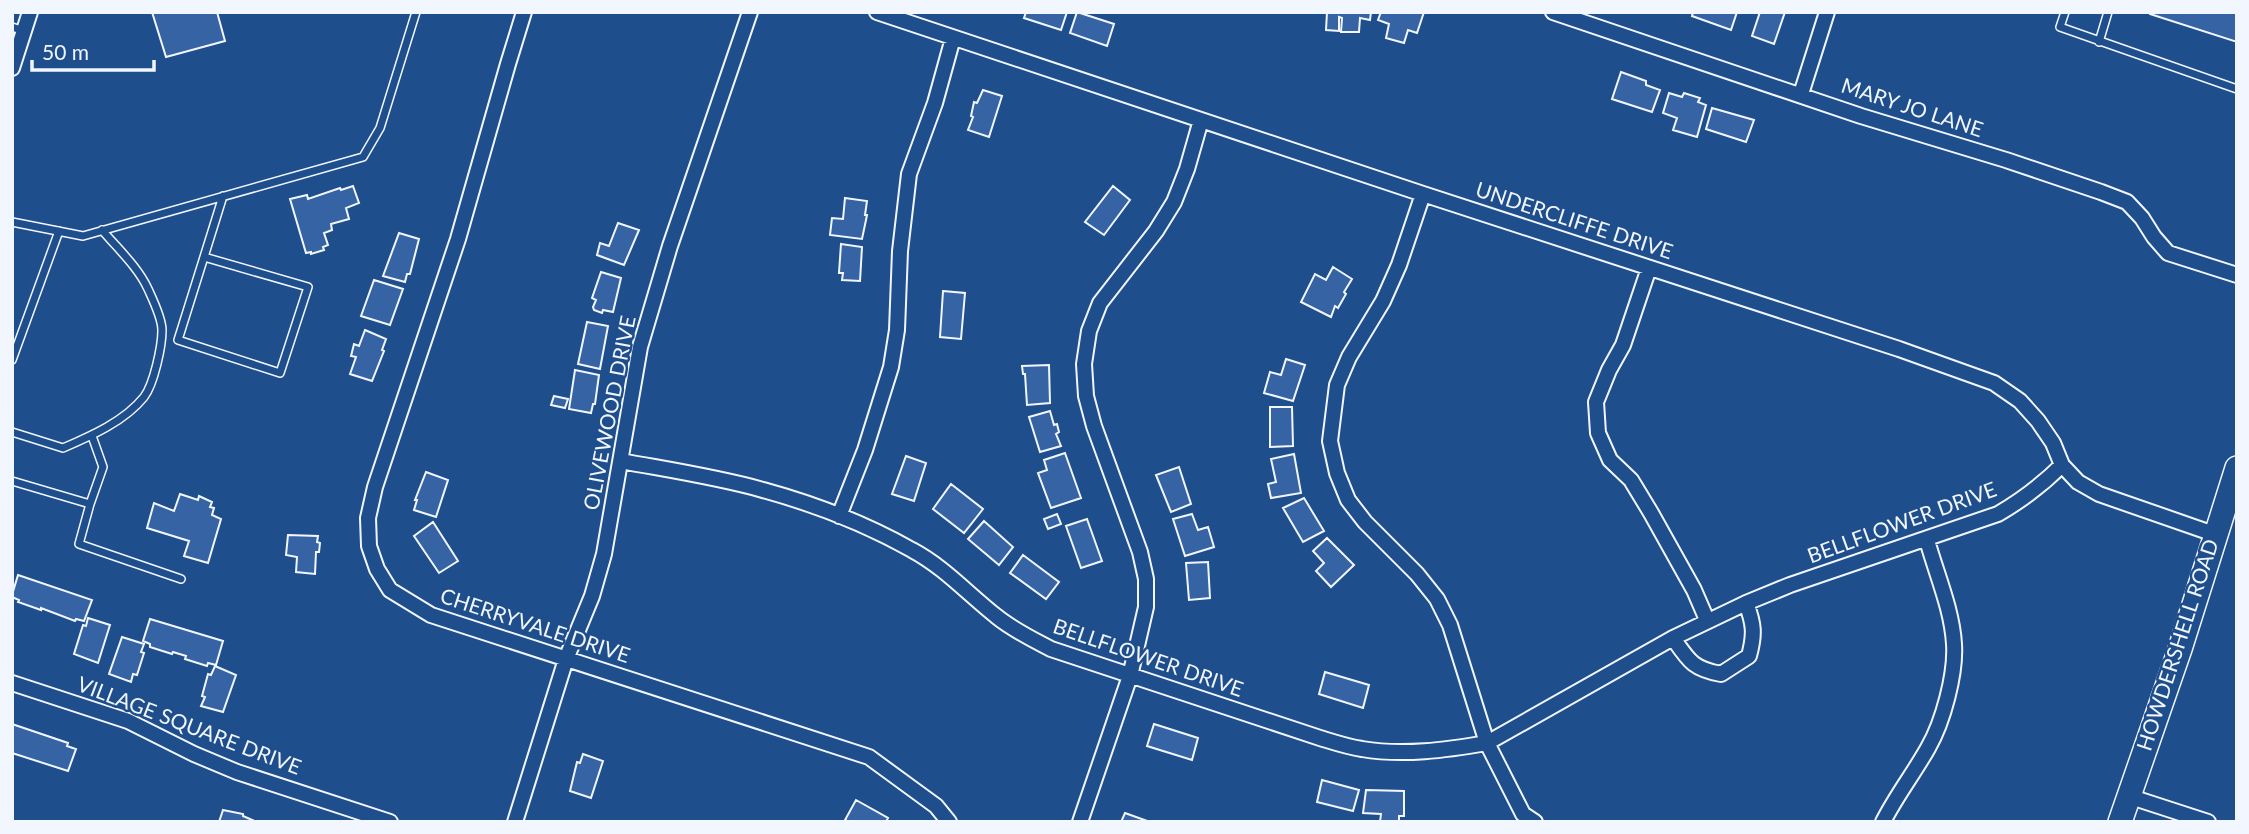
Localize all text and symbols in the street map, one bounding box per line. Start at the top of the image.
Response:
scale bar [32,28,154,72]
text: 50 m [42,39,89,64]
street label: MARY JO LANE [1838,72,1986,141]
street label: UNDERCLIFFE DRIVE [1473,176,1676,263]
street label: OLIVEWOOD DRIVE [577,313,640,512]
street label: BELLFLOWER DRIVE [1803,476,2000,567]
street label: HOWDERSHELL ROAD [2131,536,2223,754]
street label: CHERRYVALE DRIVE [437,582,633,667]
street label: BELLFLOWER DRIVE [1050,612,1247,701]
street label: VILLAGE SQUARE DRIVE [74,670,305,779]

